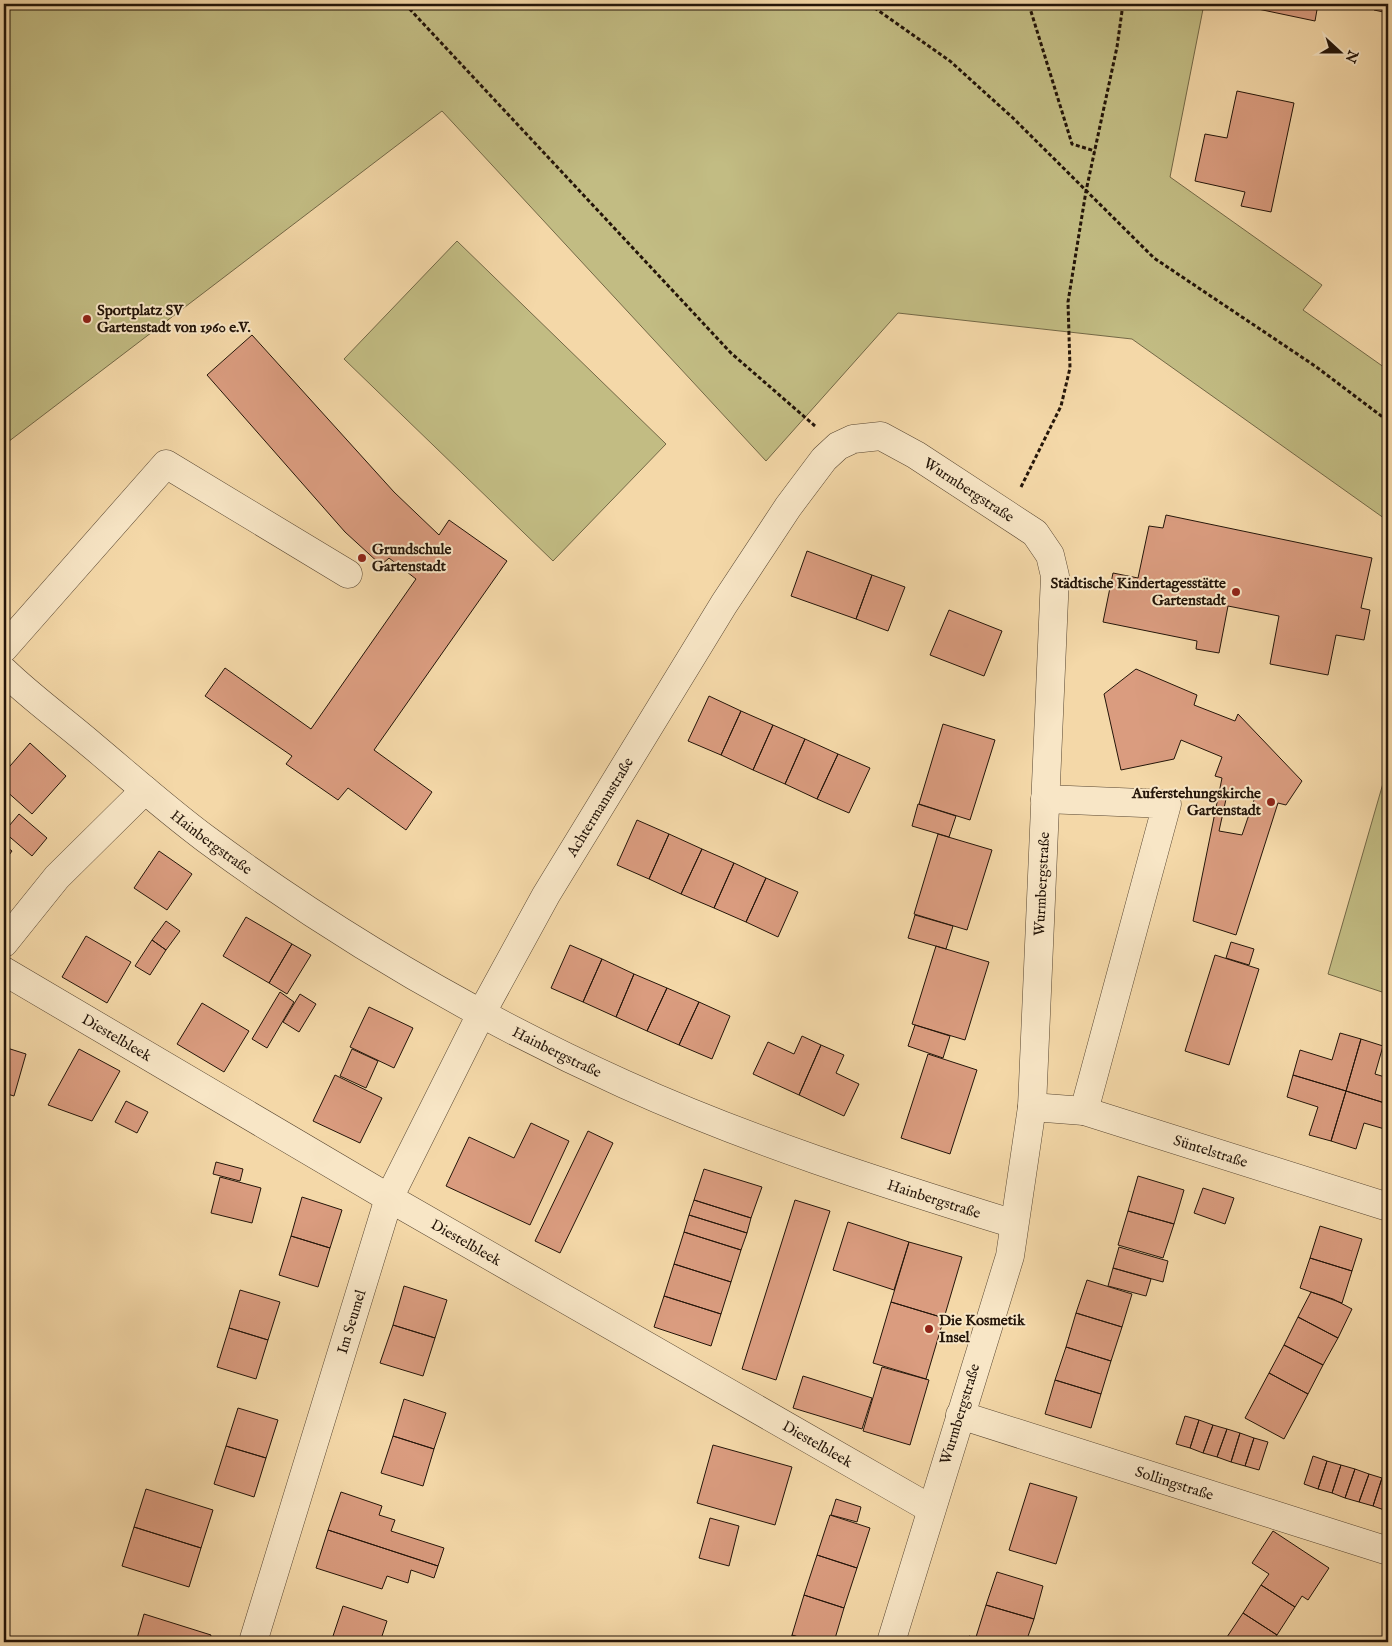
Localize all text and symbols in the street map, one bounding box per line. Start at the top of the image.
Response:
north arrow [1314,28,1364,78]
text: N [1341,46,1362,65]
place label: Sportplatz SV Gartenstadt von 1960 e.V. [97,301,251,337]
marker: Sportplatz SV Gartenstadt von 1960 e.V. [81,313,93,325]
street label: Wurmbergstraße [920,453,1018,526]
place label: Grundschule Gartenstadt [372,540,452,576]
marker: Grundschule Gartenstadt [356,552,368,564]
place label: Städtische Kindertagesstätte Gartenstadt [1050,574,1227,610]
marker: Städtische Kindertagesstätte Gartenstadt [1230,586,1242,598]
street label: Achtermannstraße [562,754,638,861]
place label: Auferstehungskirche Gartenstadt [1131,784,1262,820]
marker: Auferstehungskirche Gartenstadt [1265,796,1277,808]
street label: Hainbergstraße [167,806,256,879]
street label: Wurmbergstraße [1030,831,1054,937]
street label: Diestelbleek [78,1010,156,1066]
street label: Hainbergstraße [509,1022,605,1082]
street label: Süntelstraße [1171,1130,1250,1172]
street label: Hainbergstraße [885,1175,983,1223]
street label: Diestelbleek [428,1215,506,1270]
street label: Im Seumel [332,1286,370,1356]
place label: Die Kosmetik Insel [939,1311,1026,1347]
marker: Die Kosmetik Insel [923,1323,935,1335]
street label: Wurmbergstraße [936,1361,984,1467]
street label: Diestelbleek [779,1416,857,1472]
street label: Sollingstraße [1133,1462,1216,1505]

